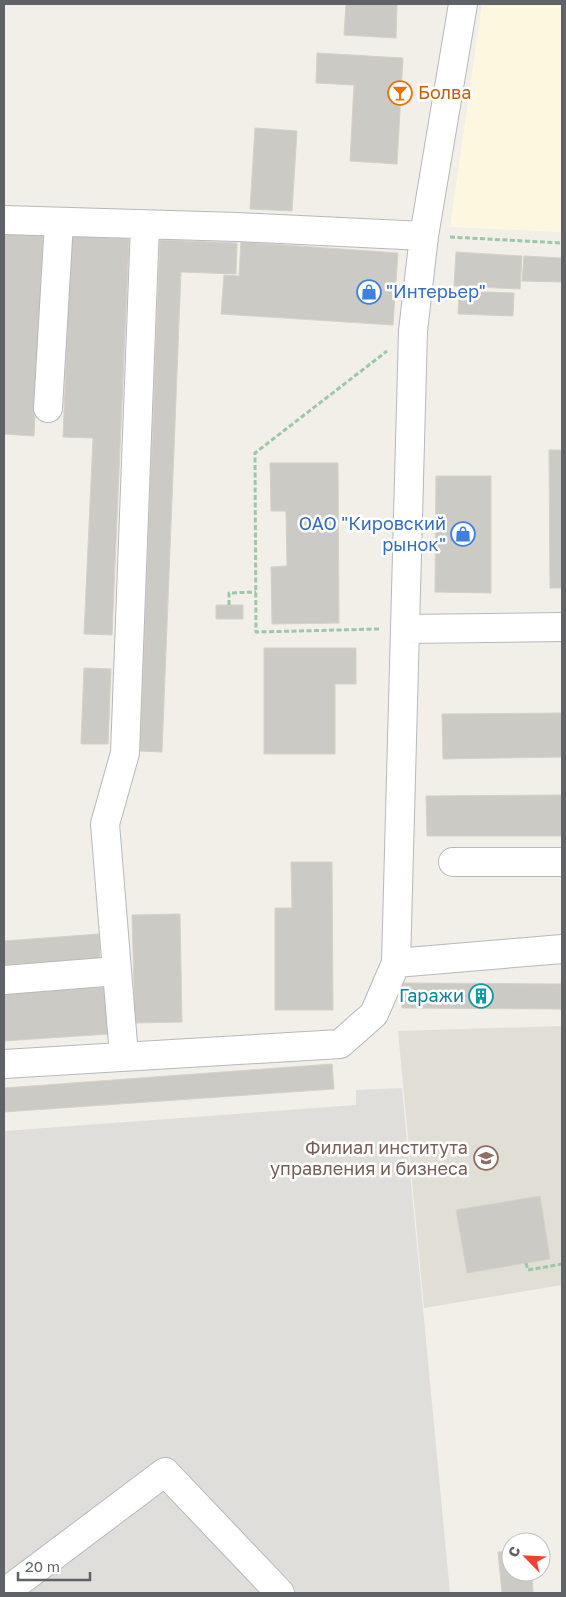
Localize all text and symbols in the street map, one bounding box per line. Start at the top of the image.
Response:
bar icon: Болва [387,80,413,106]
place label: Болва [418,81,471,103]
shop icon: "Интерьер" [356,279,382,305]
place label: "Интерьер" [386,280,486,302]
place label: ОАО "Кировский рынок" [299,512,446,555]
shop icon: ОАО "Кировский рынок" [450,521,476,547]
building icon: Гаражи [468,983,494,1009]
place label: Гаражи [399,984,464,1006]
place label: Филиал института управления и бизнеса [270,1136,468,1179]
school or university icon: Филиал института управления и бизнеса [473,1145,499,1171]
north arrow [501,1532,551,1582]
text: С [504,1543,523,1560]
scale bar [18,1550,90,1582]
text: 20 m [25,1557,60,1575]

